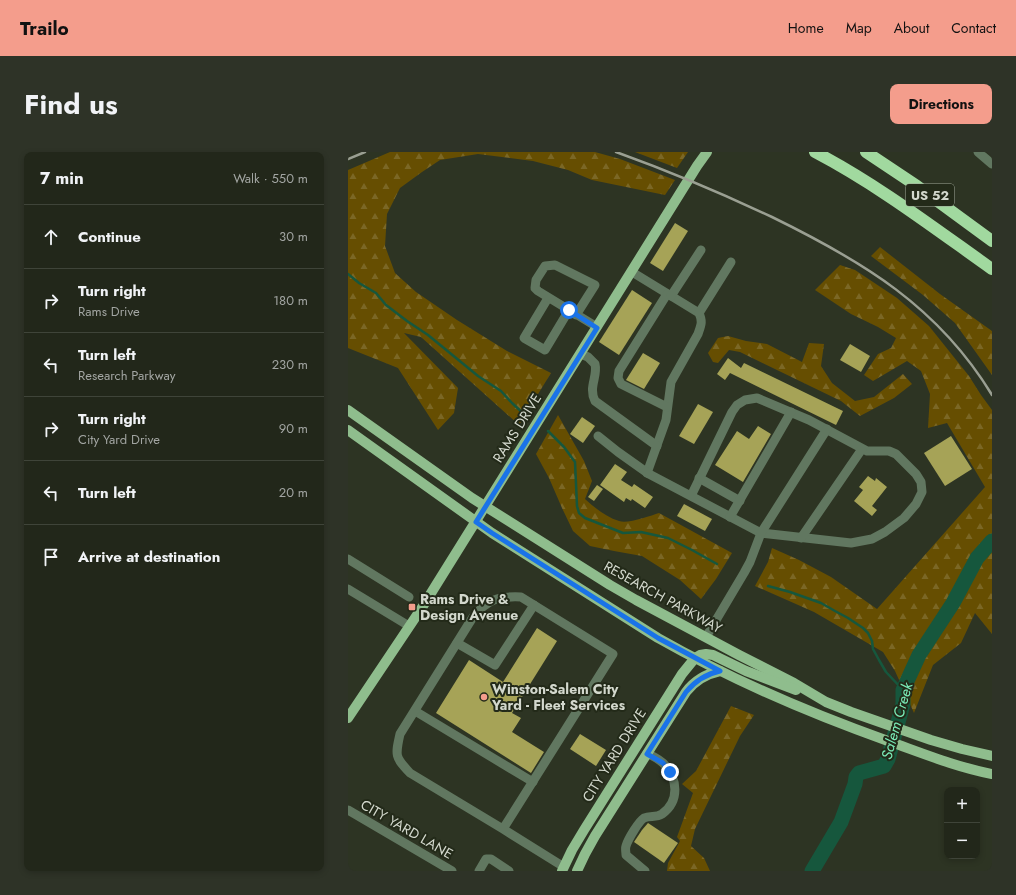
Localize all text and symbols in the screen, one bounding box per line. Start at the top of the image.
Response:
text: Trailo [20,15,69,42]
text: Home [788,18,824,38]
text: Map [846,18,872,38]
text: About [894,18,929,38]
text: Contact [951,18,996,38]
text: Find us [24,84,118,125]
button: Directions [890,84,992,124]
text: 7 min [40,166,84,190]
text: Walk · 550 m [233,169,308,188]
road number: US 52 [906,184,954,206]
icon: ahead [40,226,62,248]
text: Continue [78,226,141,248]
text: 30 m [279,227,308,246]
text: Turn right [78,280,146,302]
icon: right [40,290,62,312]
text: 180 m [273,291,308,310]
route start [560,301,578,319]
text: Rams Drive [78,302,140,321]
text: Turn left [78,344,136,366]
icon: left [40,354,62,376]
text: 230 m [272,355,308,374]
text: Research Parkway [78,366,175,385]
street label: RAMS DRIVE [488,390,546,466]
text: Turn right [78,408,146,430]
icon: right [40,418,62,440]
text: 90 m [279,419,308,438]
text: City Yard Drive [78,430,160,449]
icon: left [40,482,62,504]
text: Turn left [78,482,136,504]
text: 20 m [279,483,308,502]
icon: arrive [40,546,62,568]
text: Arrive at destination [78,546,220,568]
street label: RESEARCH PARKWAY [600,556,726,638]
place label: Rams Drive & Design Avenue [420,589,518,625]
marker: Rams Drive & Design Avenue [407,602,417,612]
place label: Winston-Salem City Yard - Fleet Services [491,679,626,715]
water label: Salem Creek [876,679,919,762]
marker: Winston-Salem City Yard - Fleet Services [479,692,489,702]
street label: CITY YARD DRIVE [577,704,651,806]
route end [661,763,679,781]
map controls [944,787,980,859]
button: + [944,787,980,823]
street label: CITY YARD LANE [357,794,457,864]
button: − [944,823,980,859]

